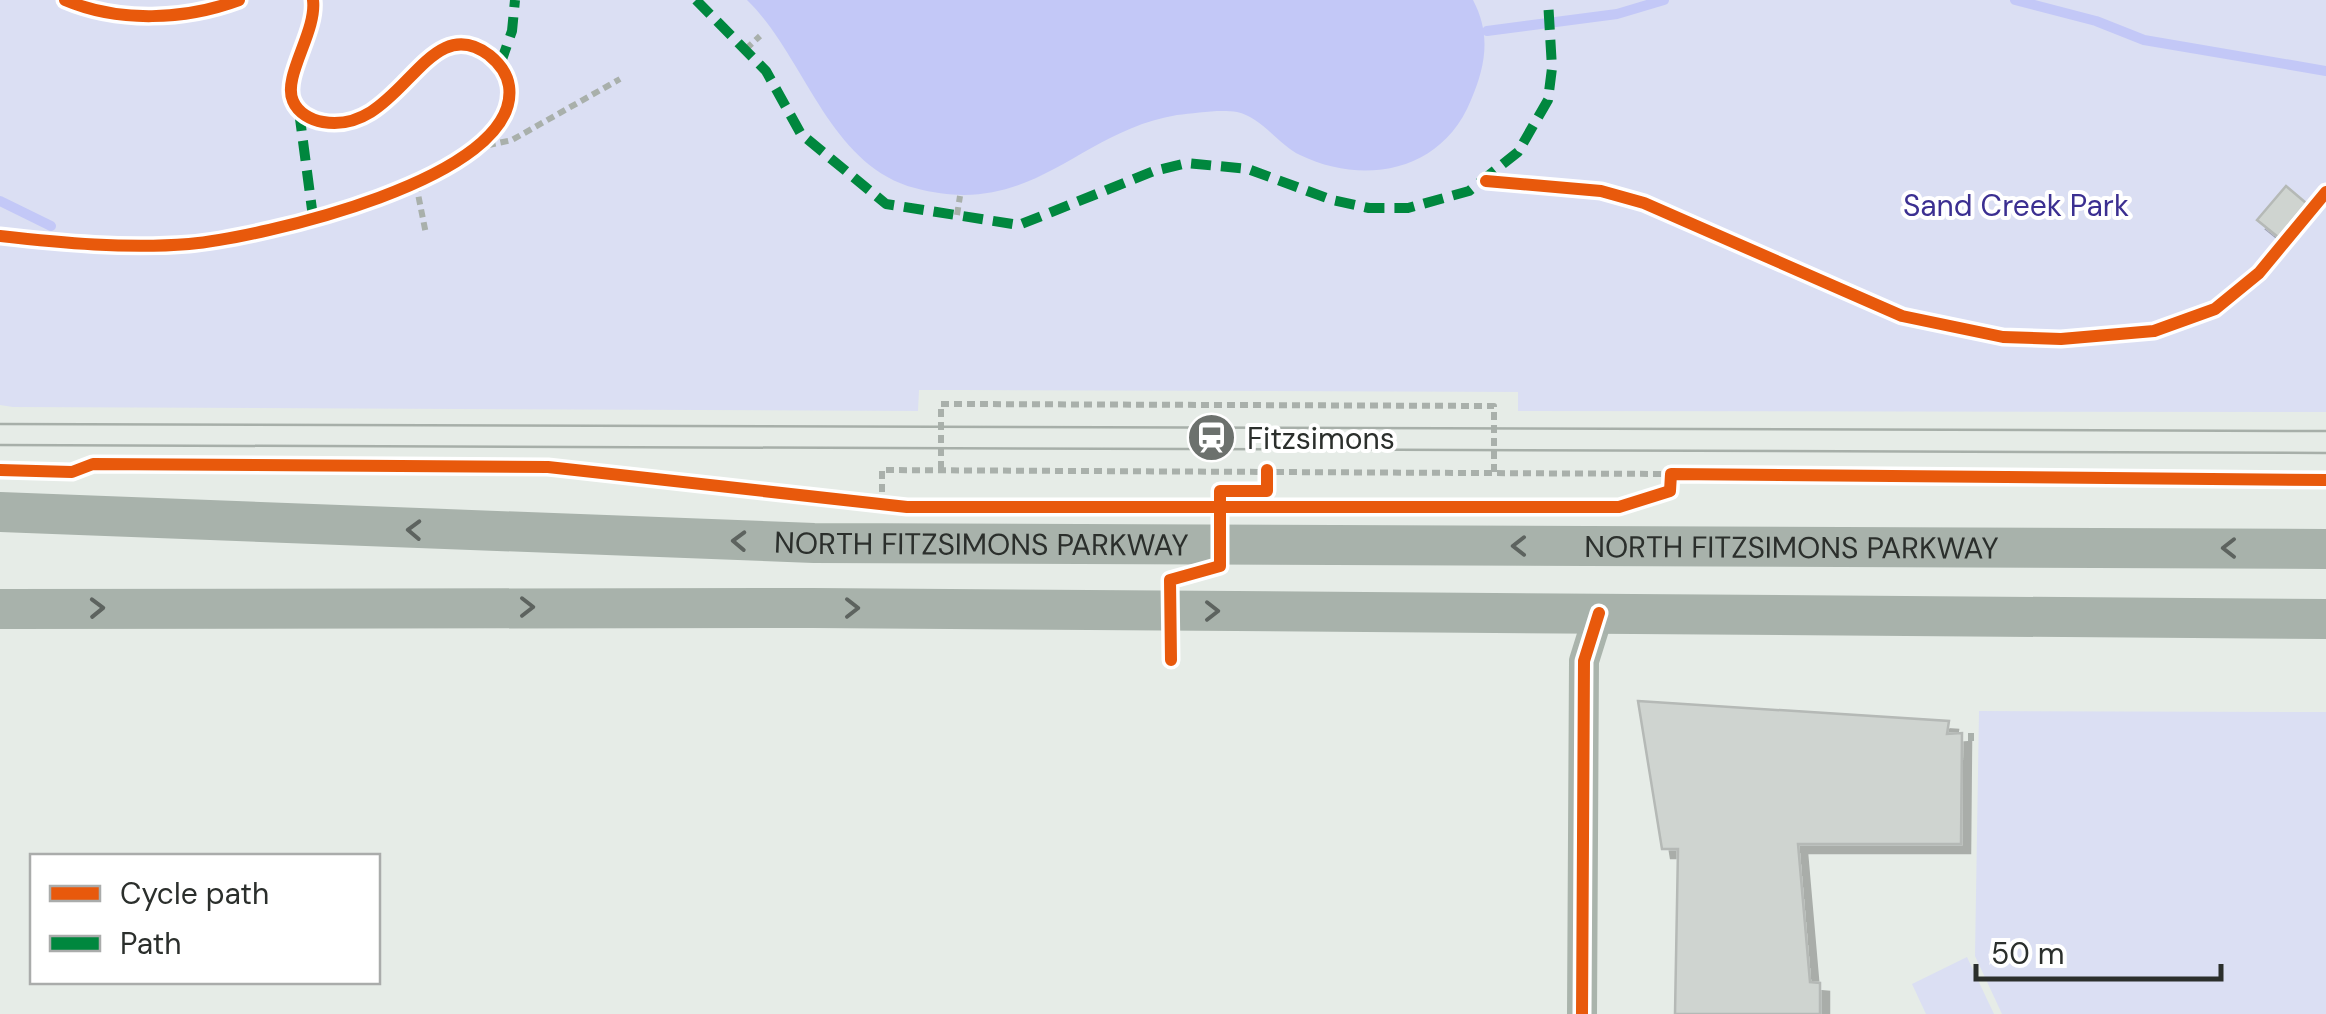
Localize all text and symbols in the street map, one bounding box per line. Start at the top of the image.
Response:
park label: Sand Creek Park [1903,186,2129,225]
station icon: Fitzsimons [1186,412,1238,464]
place label: Fitzsimons [1247,419,1395,458]
one-way arrow [405,520,421,541]
street label: NORTH FITZSIMONS PARKWAY [773,522,1189,564]
street label: NORTH FITZSIMONS PARKWAY [1584,527,1999,567]
one-way arrow [730,530,746,551]
one-way arrow [1510,535,1526,557]
one-way arrow [2220,537,2236,559]
one-way arrow [520,596,536,618]
one-way arrow [90,597,106,619]
one-way arrow [846,597,861,619]
one-way arrow [1205,600,1221,621]
legend [30,854,380,984]
text: Cycle path [120,874,269,913]
scale bar [1976,919,2221,981]
text: Path [120,924,182,963]
text: 50 m [1991,934,2065,973]

